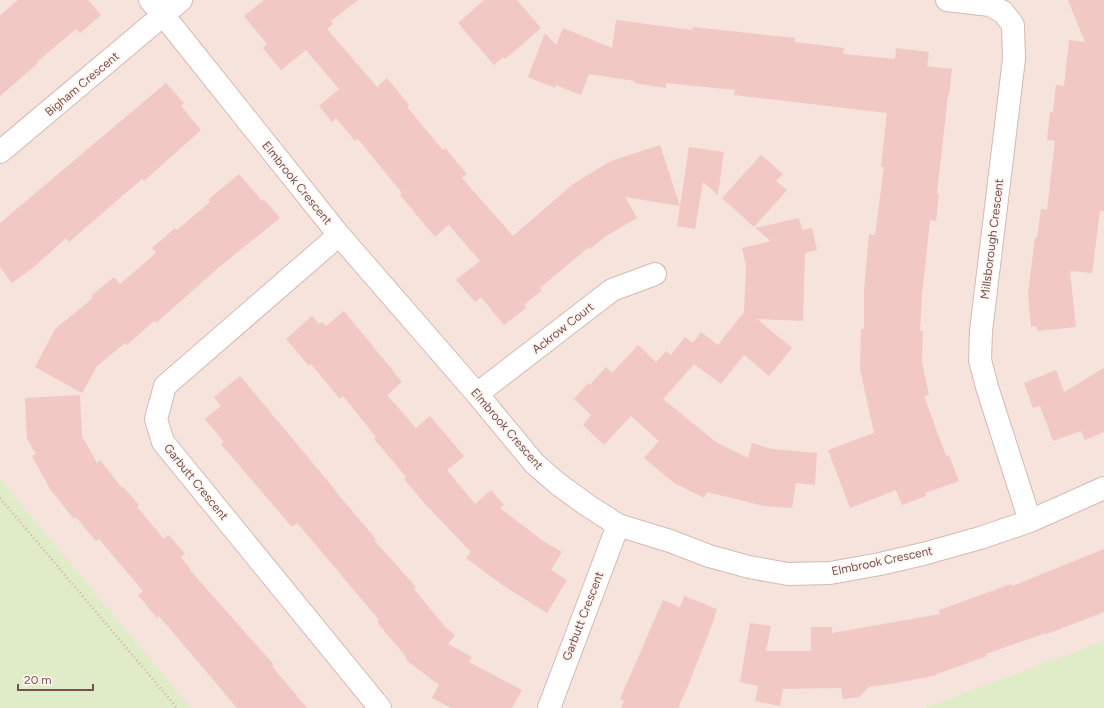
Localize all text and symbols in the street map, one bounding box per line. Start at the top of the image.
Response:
street label: Bigham Crescent [42,49,122,119]
street label: Elmbrook Crescent [259,139,335,228]
street label: Millsborough Crescent [978,177,1006,300]
street label: Ackrow Court [529,299,597,356]
street label: Elmbrook Crescent [468,386,546,473]
street label: Garbutt Crescent [161,441,231,523]
street label: Elmbrook Crescent [830,543,934,579]
street label: Garbutt Crescent [560,569,607,662]
scale bar [18,666,93,692]
text: 20 m [24,673,52,687]

